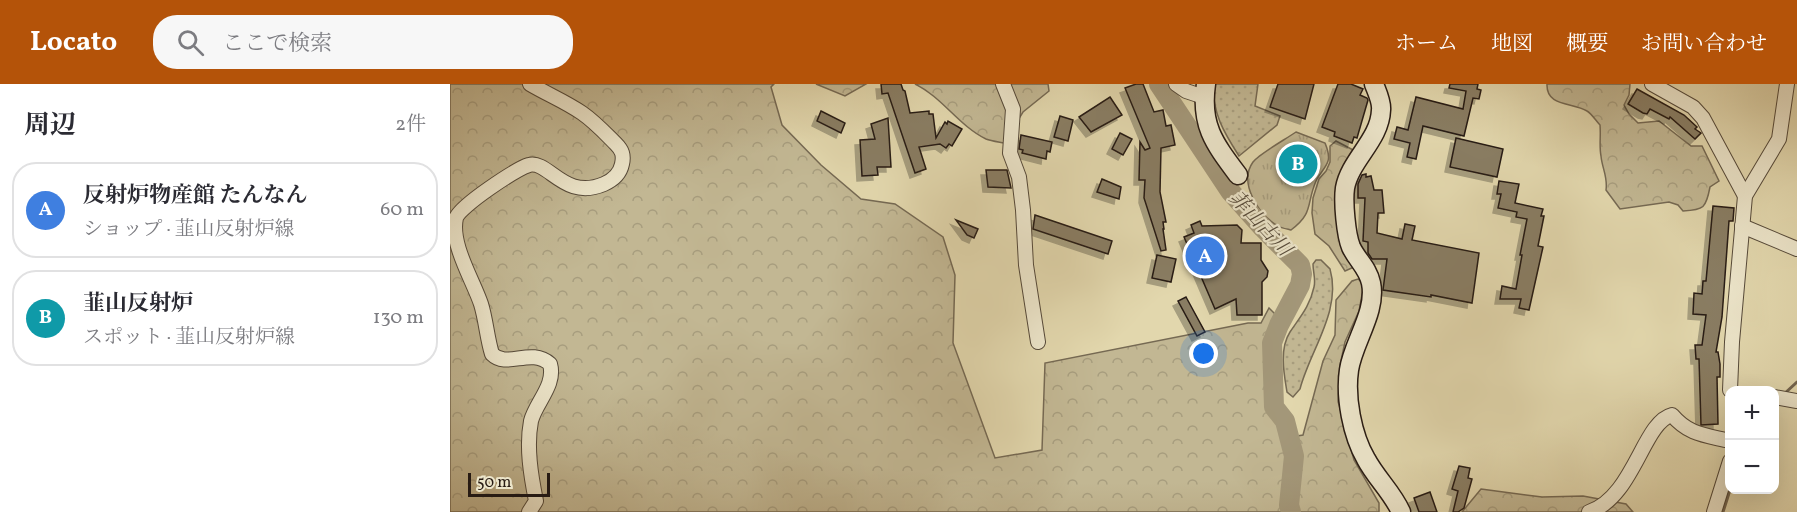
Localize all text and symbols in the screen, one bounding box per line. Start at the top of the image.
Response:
search box [153,15,573,69]
text: Locato [30,23,117,62]
icon: search [174,26,207,59]
text: ここで検索 [222,29,332,60]
text: ホーム [1395,30,1458,59]
text: 地図 [1491,30,1533,59]
text: 概要 [1566,30,1608,59]
text: お問い合わせ [1641,30,1767,59]
text: 周辺 [24,108,76,144]
text: 2件 [395,111,426,139]
pin: B [1278,142,1318,187]
text: 反射炉物産館 たんなん [83,181,307,212]
water label: 菲山古川 [1222,186,1298,265]
text: A [38,196,53,224]
text: 60 m [380,196,424,224]
text: ショップ · 韮山反射炉線 [83,216,295,244]
pin: A [1186,234,1224,279]
text: 韮山反射炉 [83,289,193,320]
text: B [39,304,52,332]
text: 130 m [373,304,424,332]
text: スポット · 韮山反射炉線 [83,324,295,352]
your location [1189,339,1218,368]
map controls [1725,386,1779,494]
button: + [1725,386,1779,440]
button: − [1725,440,1779,494]
scale bar [468,470,550,498]
text: 50 m [477,472,511,494]

